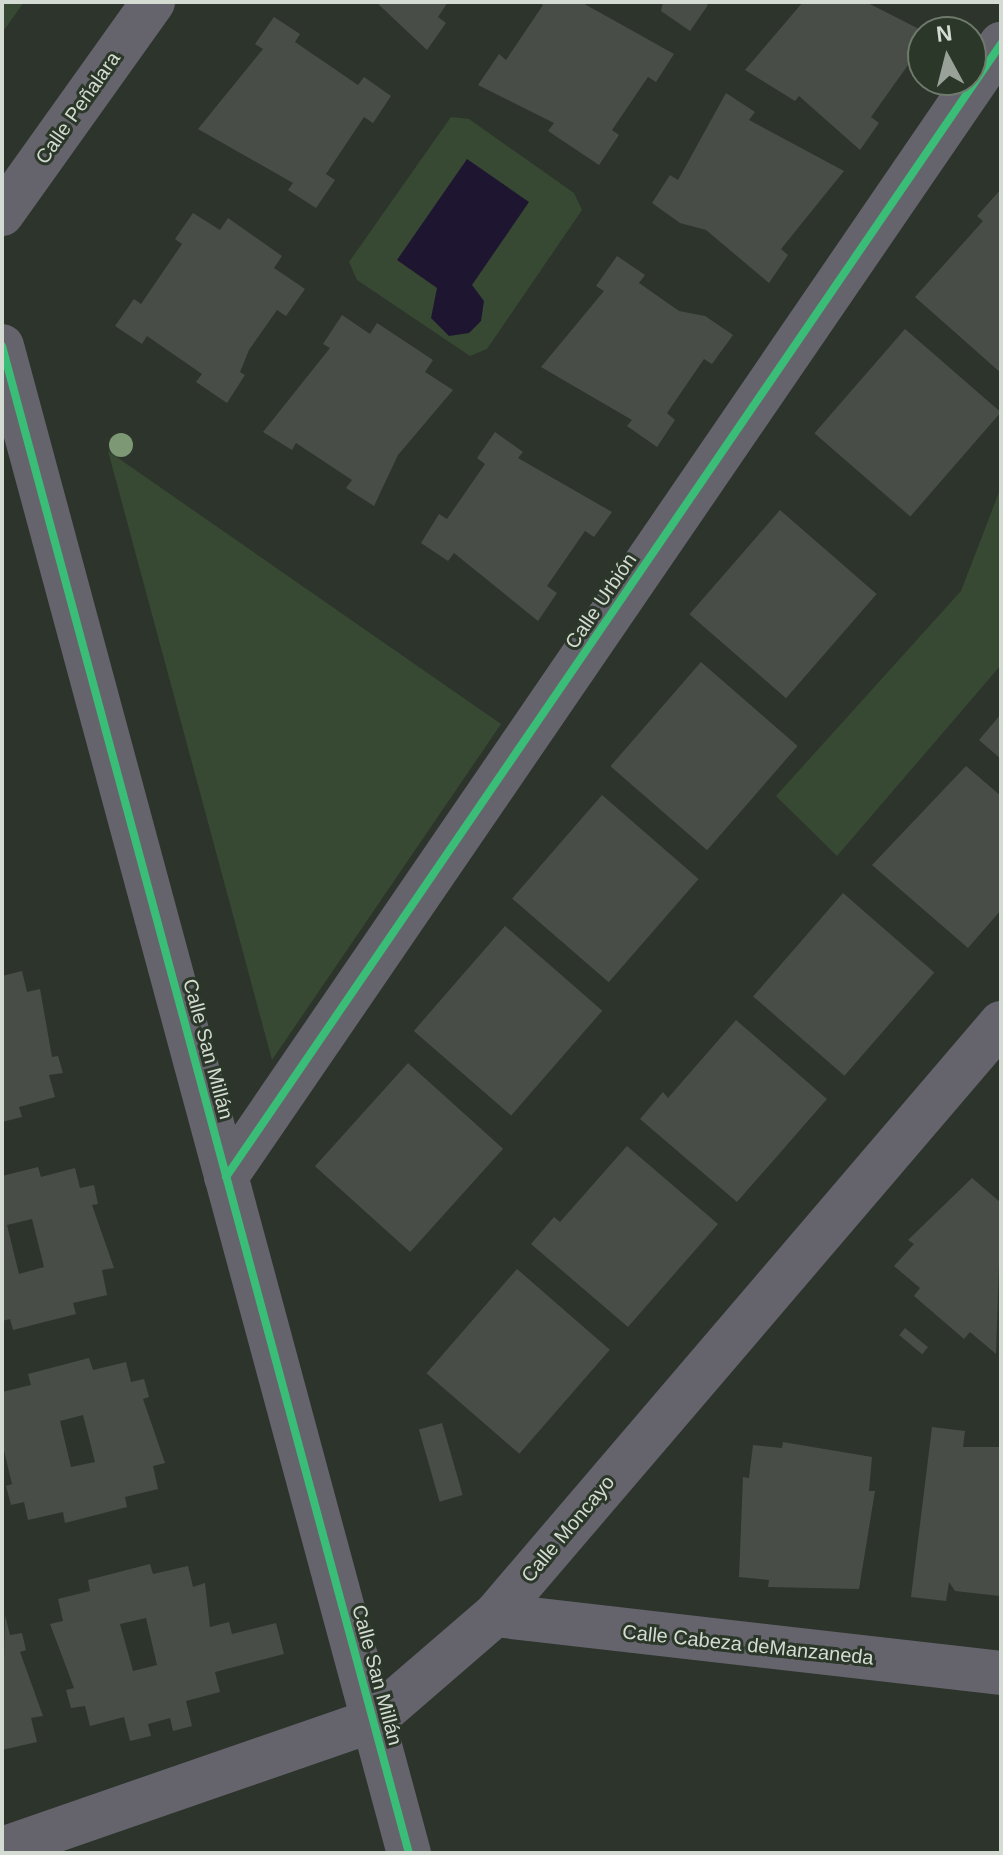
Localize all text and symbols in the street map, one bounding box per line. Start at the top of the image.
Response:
north arrow [907,16,987,96]
text: N [935,20,954,47]
street label: Calle Peñalara [31,47,125,169]
street label: Calle Urbión [560,549,642,653]
street label: Calle San Millán [178,976,238,1122]
street label: Calle Moncayo [516,1471,620,1587]
street label: Calle San Millán [347,1602,407,1748]
street label: Calle Cabeza deManzaneda [621,1620,875,1670]

